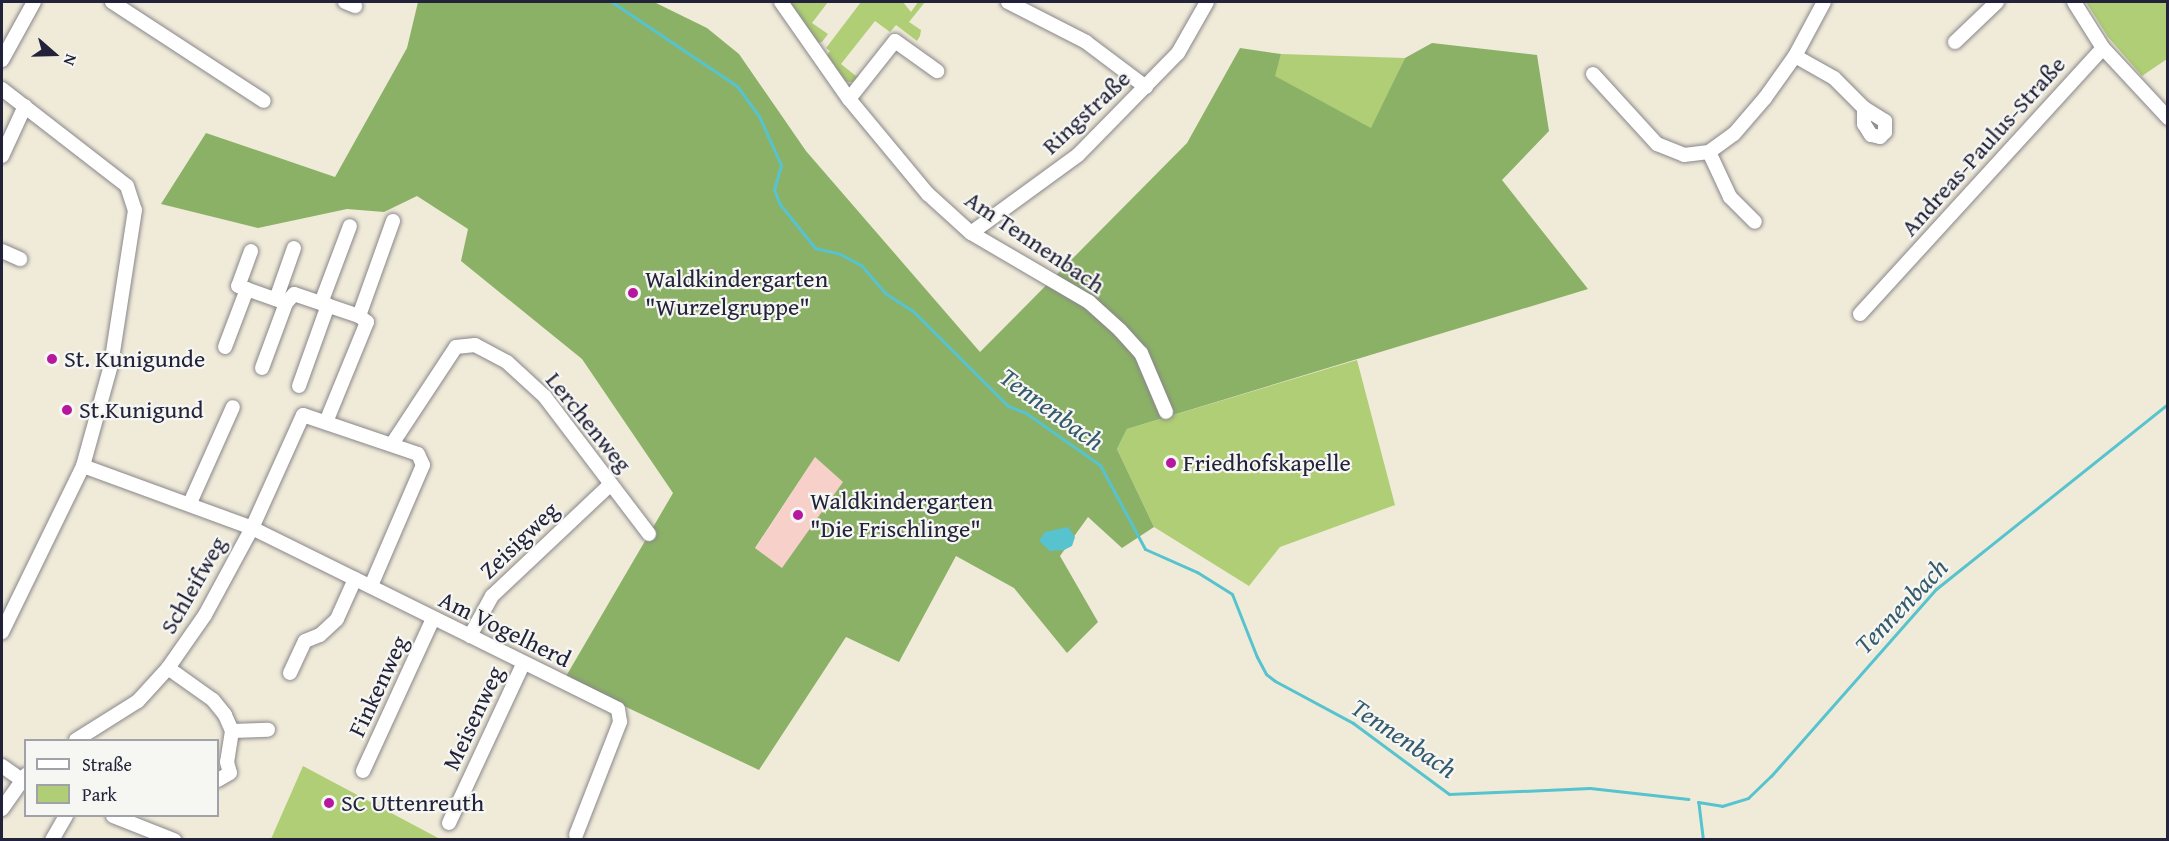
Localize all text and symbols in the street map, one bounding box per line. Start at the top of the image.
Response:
north arrow [24,24,84,84]
street label: Andreas-Paulus-Straße [1895,50,2071,242]
text: N [58,51,84,69]
street label: Ringstraße [1036,64,1136,160]
street label: Am Tennenbach [960,185,1110,299]
place label: Waldkindergarten "Wurzelgruppe" [645,265,828,321]
marker: Waldkindergarten "Wurzelgruppe" [626,286,640,300]
place label: St. Kunigunde [64,345,205,373]
marker: St. Kunigunde [45,352,59,366]
water label: Tennenbach [994,361,1110,457]
street label: Lerchenweg [540,366,638,478]
place label: St.Kunigund [79,396,204,424]
marker: St.Kunigund [60,403,74,417]
place label: Friedhofskapelle [1183,449,1351,477]
marker: Friedhofskapelle [1164,456,1178,470]
place label: Waldkindergarten "Die Frischlinge" [810,487,993,543]
street label: Zeisigweg [473,495,565,585]
marker: Waldkindergarten "Die Frischlinge" [791,508,805,522]
street label: Schleifweg [154,531,232,639]
water label: Tennenbach [1848,552,1954,660]
street label: Am Vogelherd [434,585,576,673]
street label: Finkenweg [342,631,414,741]
street label: Meisenweg [436,661,510,775]
water label: Tennenbach [1345,691,1463,785]
legend [24,739,219,817]
text: Straße [82,751,132,778]
text: Park [82,781,117,808]
place label: SC Uttenreuth [341,789,484,817]
marker: SC Uttenreuth [322,796,336,810]

